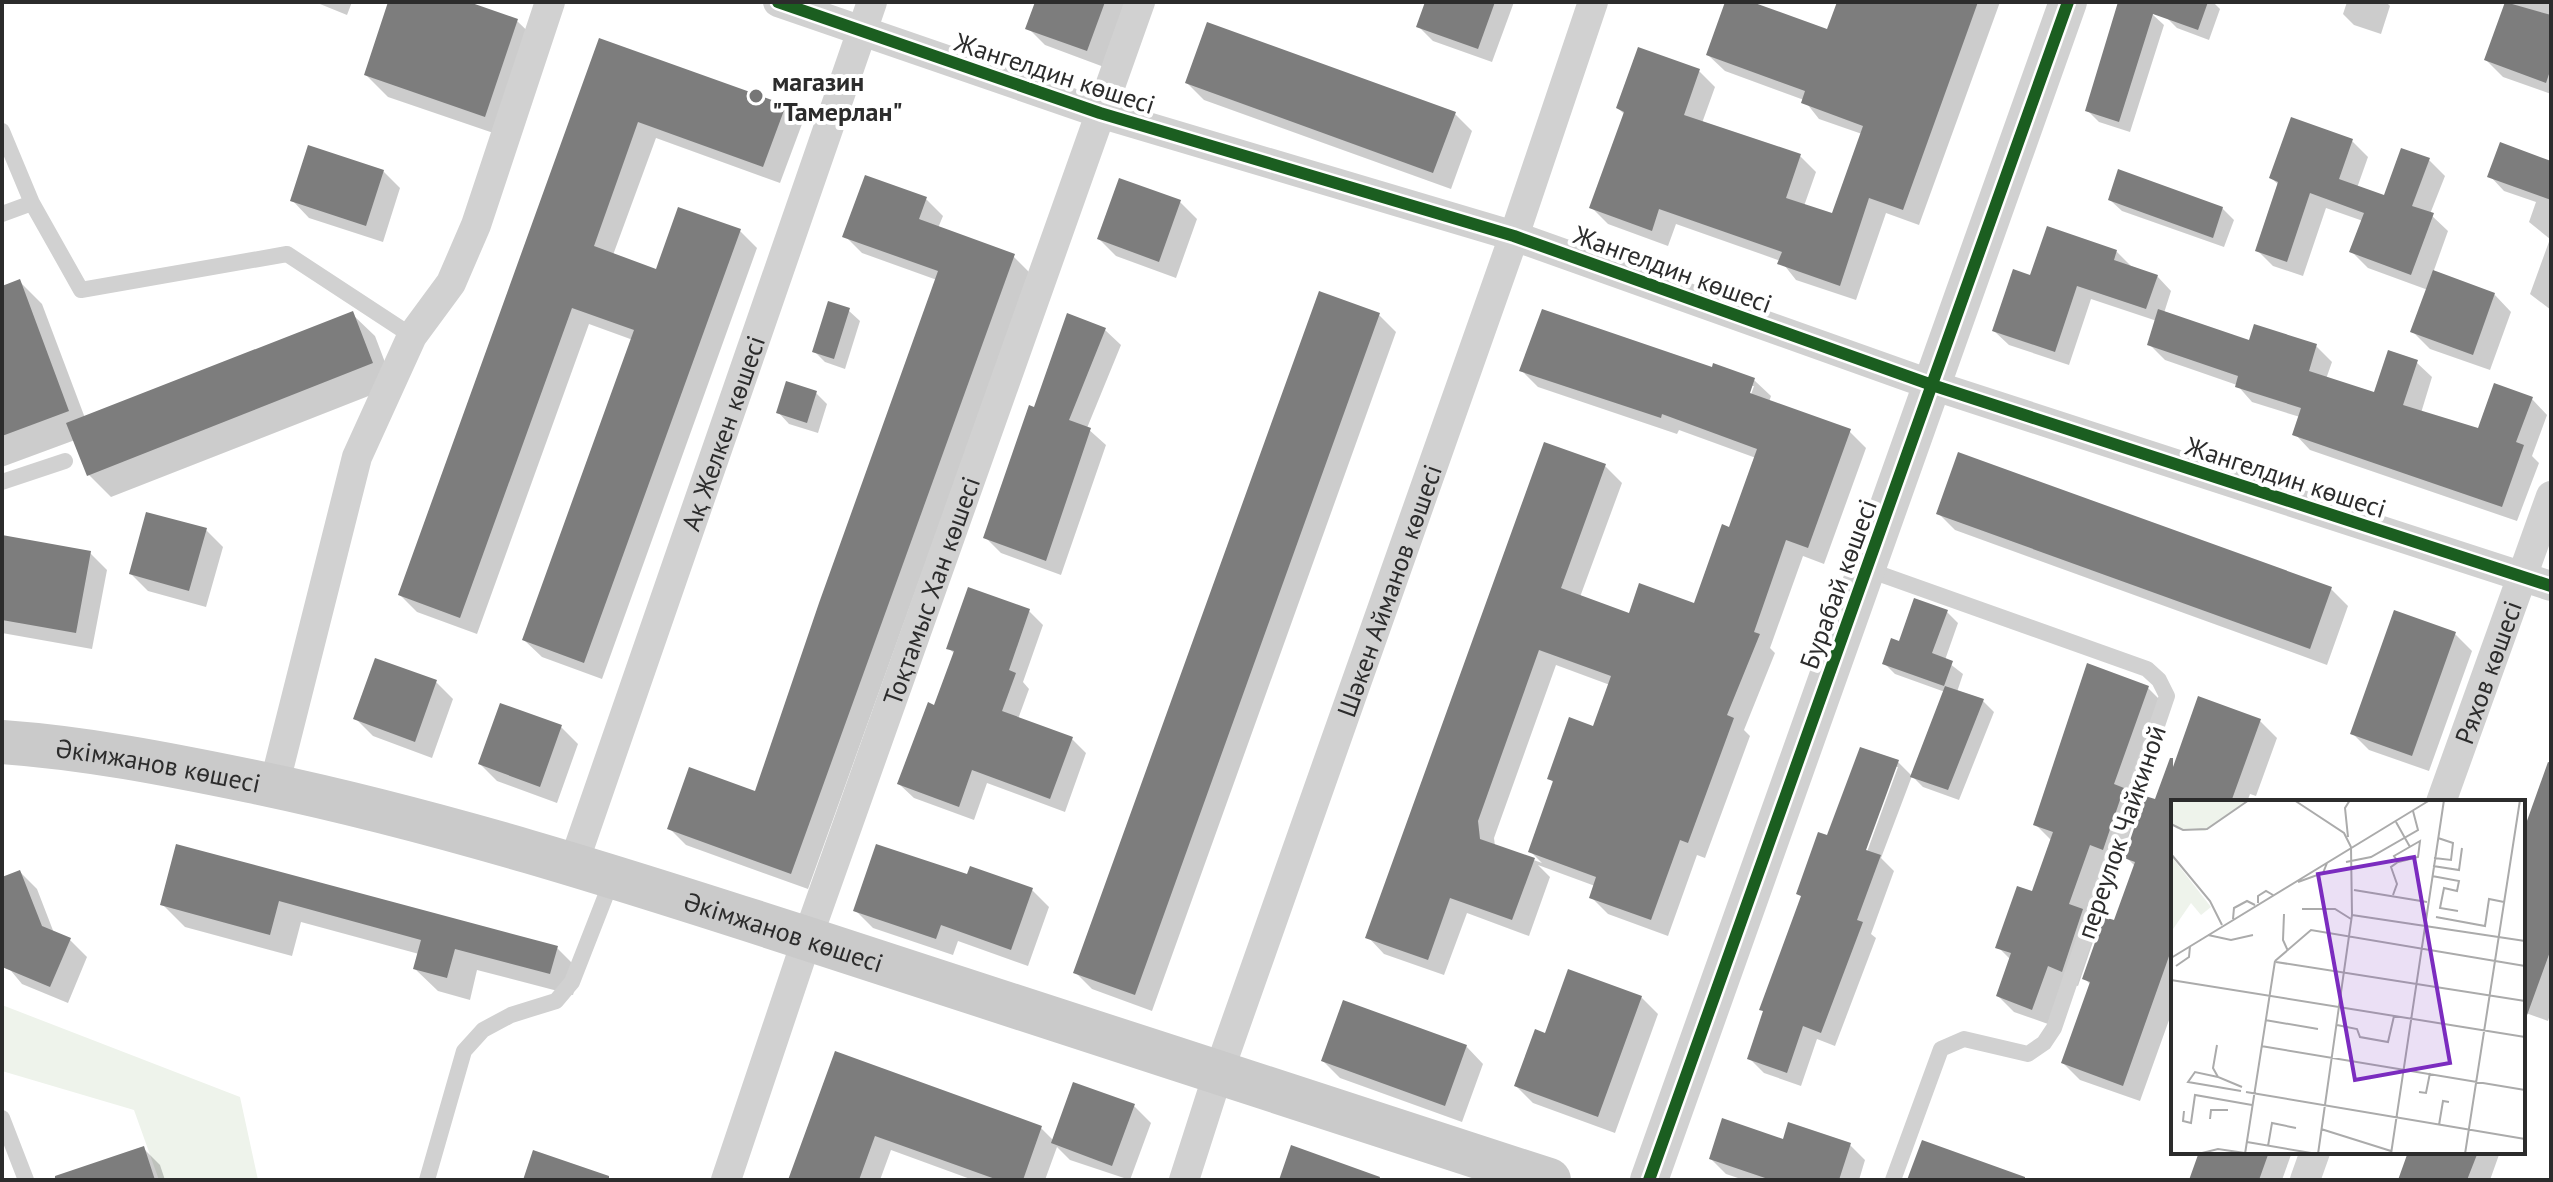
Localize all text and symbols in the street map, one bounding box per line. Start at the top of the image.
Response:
street label: Жангелдин көшесі [950,25,1159,121]
place label: магазин "Тамерлан" [772,65,903,128]
marker: магазин "Тамерлан" [747,87,765,105]
street label: Жангелдин көшесі [1568,217,1777,320]
street label: Ақ Желкен көшесі [674,331,772,535]
street label: Жангелдин көшесі [2181,429,2390,525]
street label: Шәкен Айманов көшесі [1329,460,1448,721]
street label: Тоқтамыс Хан көшесі [875,472,987,709]
street label: Бурабай көшесі [1792,495,1884,673]
street label: Ряхов көшесі [2447,596,2529,748]
street label: переулок Чайкиной [2069,721,2173,943]
street label: Әкімжанов көшесі [54,731,264,799]
inset map [2171,800,2525,1154]
street label: Әкімжанов көшесі [680,884,888,979]

